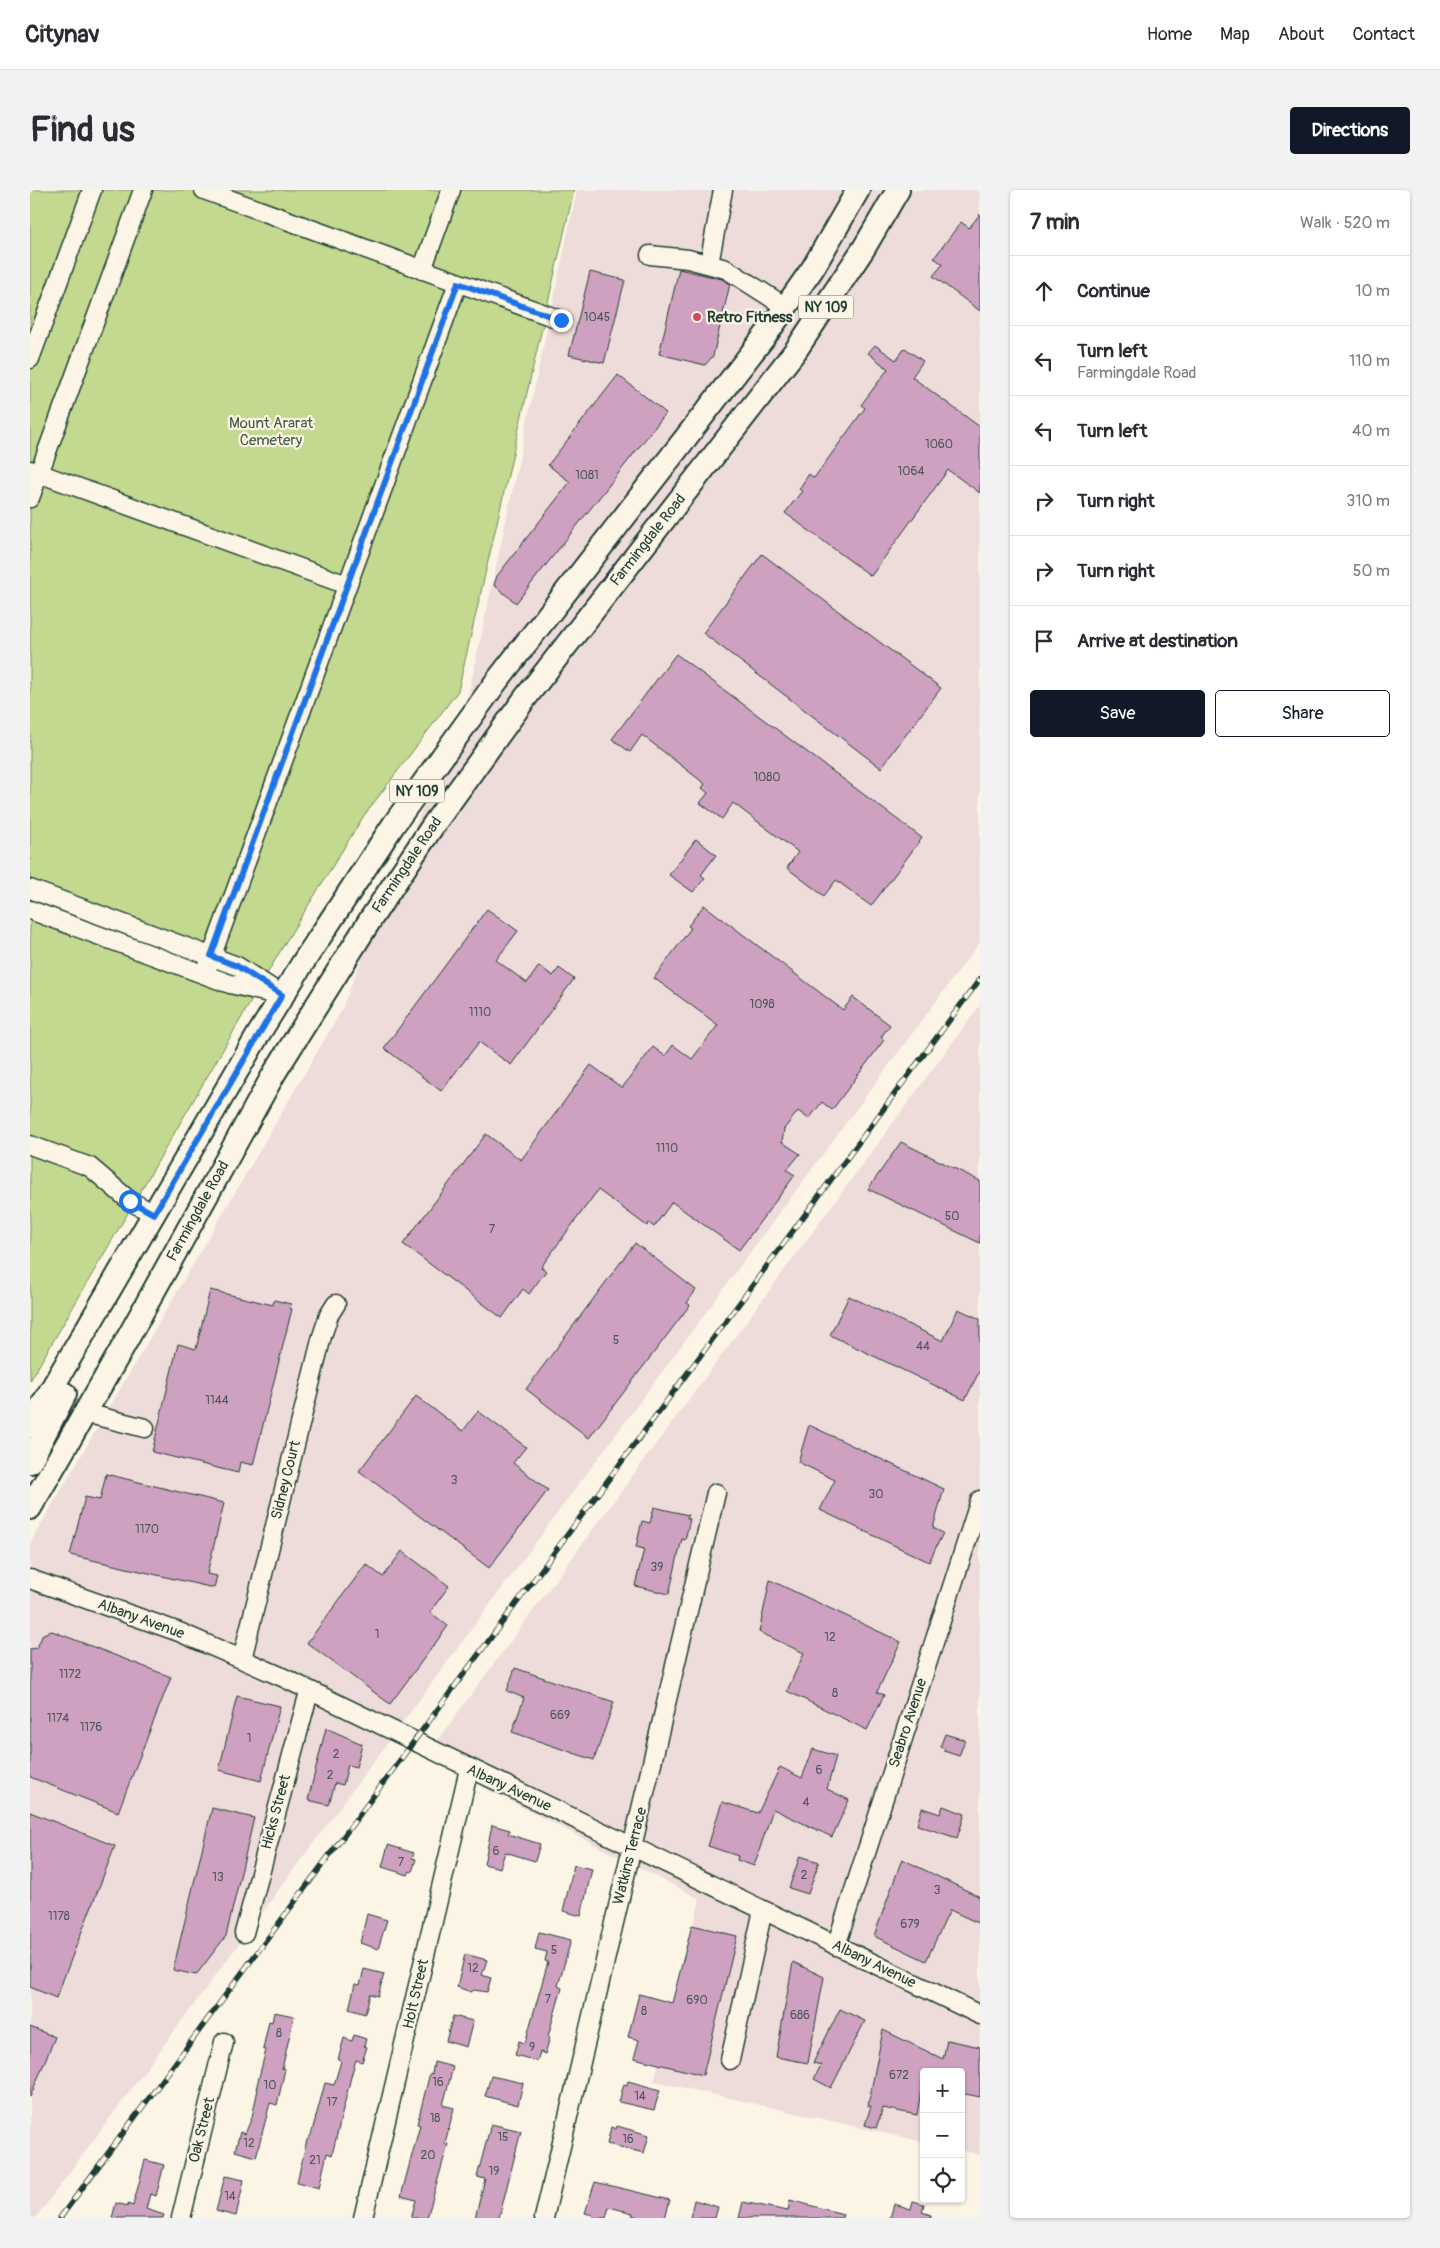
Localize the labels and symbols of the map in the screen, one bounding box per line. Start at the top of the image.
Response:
road number: NY 109 [798,295,854,318]
place label: Retro Fitness [707,308,793,327]
route end [550,309,573,332]
house number: 1045 [584,310,610,325]
marker: Retro Fitness [691,311,703,323]
park label: Mount Ararat Cemetery [229,414,314,450]
house number: 1060 [925,437,953,452]
house number: 1064 [898,464,924,479]
house number: 1081 [575,468,599,483]
street label: Farmingdale Road [606,490,690,590]
house number: 1080 [753,770,781,785]
road number: NY 109 [390,780,444,802]
street label: Farmingdale Road [368,813,446,917]
house number: 1098 [749,997,775,1012]
house number: 1110 [469,1005,491,1020]
house number: 1110 [656,1141,678,1156]
street label: Farmingdale Road [163,1157,233,1265]
route start [119,1190,142,1213]
house number: 50 [945,1209,959,1224]
house number: 7 [489,1222,496,1237]
house number: 5 [613,1333,619,1348]
house number: 44 [916,1339,930,1354]
house number: 1144 [205,1393,229,1408]
street label: Sidney Court [267,1438,305,1521]
house number: 3 [451,1473,458,1488]
house number: 30 [869,1487,883,1502]
house number: 1170 [135,1522,159,1537]
house number: 39 [651,1560,663,1575]
street label: Albany Avenue [95,1594,188,1644]
house number: 1 [375,1627,379,1642]
house number: 12 [824,1630,836,1645]
house number: 1172 [59,1667,82,1682]
street label: Seabro Avenue [885,1675,932,1770]
house number: 8 [832,1686,838,1701]
house number: 669 [550,1708,570,1723]
house number: 1174 [47,1711,69,1726]
house number: 1176 [80,1720,102,1735]
house number: 1 [247,1731,251,1746]
house number: 2 [333,1747,340,1762]
street label: Albany Avenue [464,1760,555,1816]
house number: 6 [816,1763,823,1778]
house number: 2 [327,1768,334,1783]
street label: Hicks Street [257,1772,295,1851]
house number: 4 [803,1795,810,1810]
street label: Watkins Terrace [609,1805,651,1907]
house number: 6 [493,1844,500,1859]
house number: 7 [398,1855,405,1870]
house number: 2 [801,1868,808,1883]
house number: 13 [212,1870,224,1885]
house number: 3 [934,1883,941,1898]
house number: 1178 [48,1909,70,1924]
house number: 679 [900,1917,920,1932]
street label: Albany Avenue [829,1935,920,1993]
house number: 5 [551,1943,557,1958]
street label: Holt Street [399,1956,433,2031]
house number: 12 [467,1961,479,1976]
house number: 7 [545,1992,552,2007]
house number: 690 [686,1993,708,2008]
house number: 8 [641,2004,647,2019]
house number: 686 [790,2008,810,2023]
house number: 8 [276,2026,282,2041]
house number: 9 [529,2040,535,2055]
house number: 672 [889,2068,909,2083]
house number: 16 [432,2075,444,2090]
house number: 10 [264,2078,276,2093]
house number: 14 [634,2089,646,2104]
street label: Oak Street [185,2094,220,2165]
house number: 17 [326,2095,338,2110]
house number: 18 [430,2111,440,2126]
house number: 15 [497,2130,509,2145]
house number: 16 [622,2132,634,2147]
house number: 12 [243,2136,255,2151]
house number: 20 [421,2148,435,2163]
house number: 21 [309,2153,321,2168]
house number: 19 [489,2164,499,2179]
house number: 14 [224,2189,236,2204]

